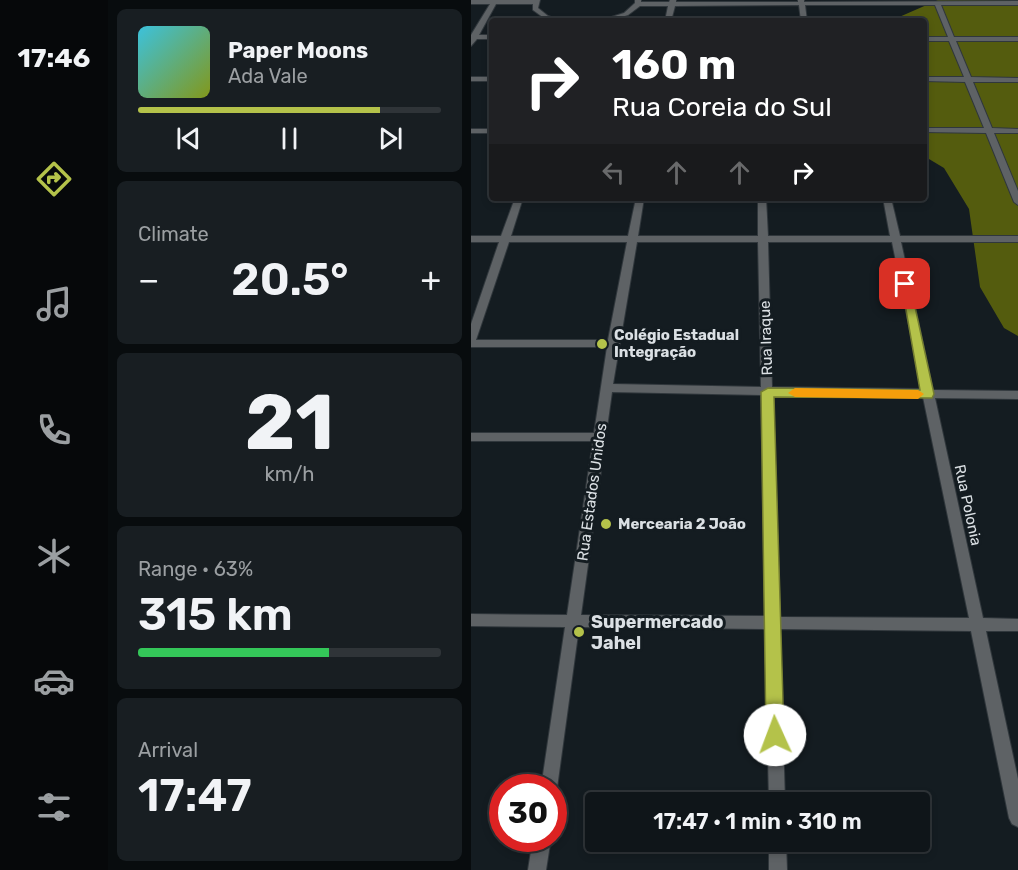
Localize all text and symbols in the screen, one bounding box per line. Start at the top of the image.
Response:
text: Paper Moons [228,37,368,64]
text: 160 m [612,40,736,90]
text: 17:46 [18,42,90,74]
icon: right [513,42,591,120]
text: Ada Vale [228,64,308,88]
text: Rua Coreia do Sul [612,91,832,123]
icon: previous [172,122,205,155]
icon: pause [273,122,306,155]
icon: next [374,122,407,155]
icon: left [597,156,630,189]
icon: ahead [660,156,693,189]
icon: ahead [723,156,756,189]
icon: right [786,156,819,189]
icon: directions [33,158,75,200]
text: Climate [138,222,209,246]
text: 20.5° [231,253,349,306]
pin [879,258,930,309]
text: − [138,260,159,299]
text: + [420,260,441,299]
icon: arrive [888,267,921,300]
icon: music [33,283,75,325]
street label: Rua Iraque [756,300,776,376]
place label: Colégio Estadual Integração [614,326,739,361]
marker: Colégio Estadual Integração [595,337,609,351]
text: 21 [245,376,334,469]
icon: phone [33,409,75,451]
street label: Rua Estados Unidos [573,422,611,562]
text: km/h [265,462,314,486]
street label: Rua Polonia [951,463,985,547]
place label: Mercearia 2 João [618,515,746,533]
marker: Mercearia 2 João [599,517,613,531]
icon: climate [33,535,75,577]
text: Range · 63% [138,557,253,581]
text: 315 km [138,588,293,641]
place label: Supermercado Jahel [591,611,724,654]
marker: Supermercado Jahel [572,625,586,639]
icon: car [33,660,75,702]
position arrow [743,703,807,767]
text: Arrival [138,738,198,762]
text: 17:47 [138,769,252,822]
speed limit sign: 30 [489,774,567,852]
icon: filters [33,786,75,828]
text: 17:47 · 1 min · 310 m [653,808,862,835]

